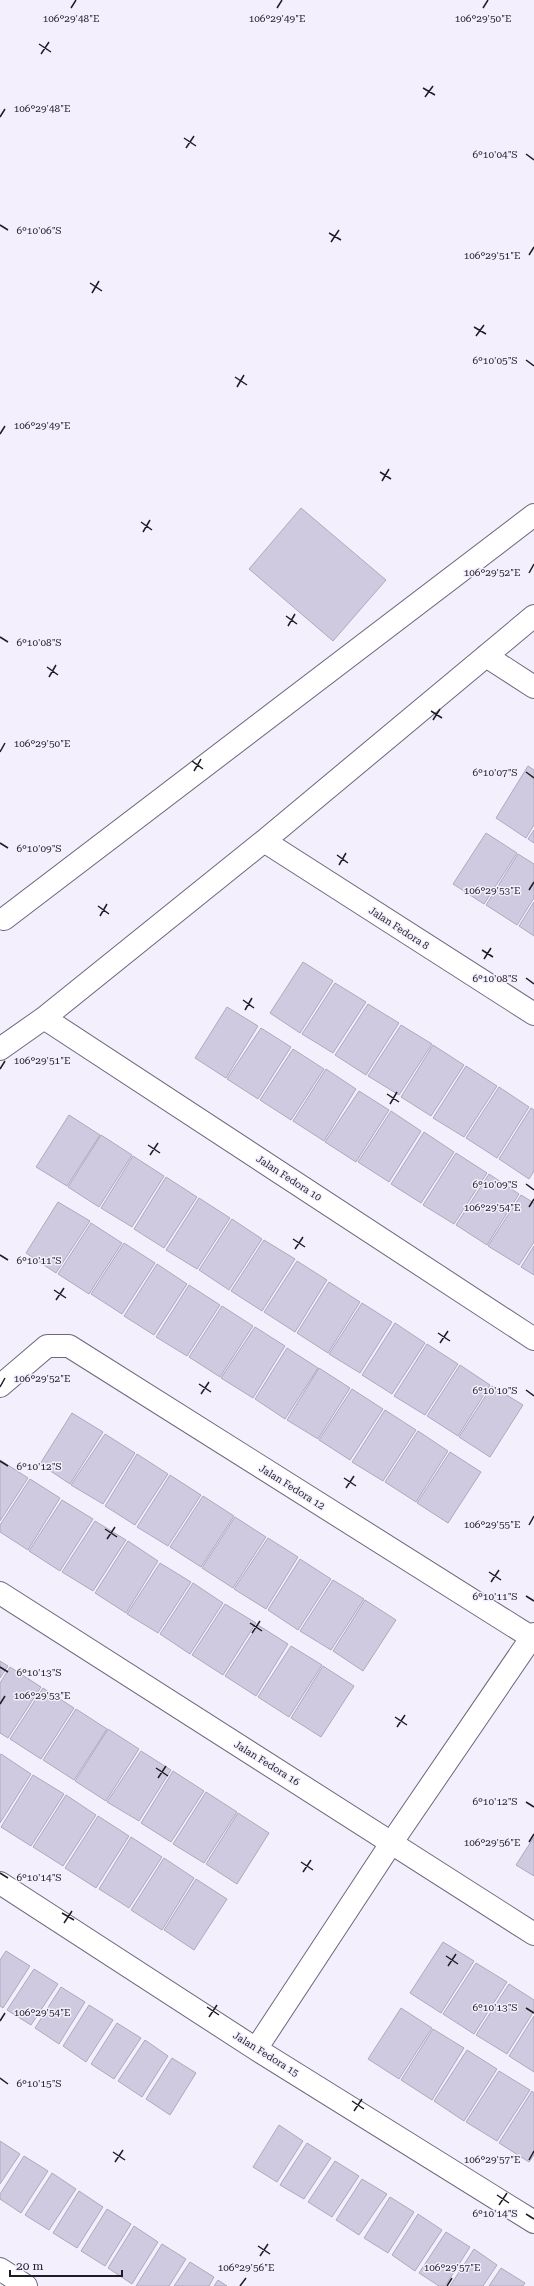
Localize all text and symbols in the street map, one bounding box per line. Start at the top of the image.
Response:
text: 106°29'48"E [43,13,99,24]
text: 106°29'49"E [249,13,305,24]
text: 106°29'50"E [455,13,511,24]
text: 106°29'48"E [14,103,70,114]
text: 6°10'04"S [472,149,518,160]
text: 6°10'06"S [16,225,62,236]
text: 106°29'51"E [464,250,520,261]
text: 6°10'05"S [472,355,518,366]
text: 106°29'49"E [14,420,70,431]
text: 106°29'52"E [464,567,520,578]
text: 6°10'08"S [16,637,62,648]
text: 106°29'50"E [14,738,70,749]
text: 6°10'07"S [472,767,518,778]
text: 6°10'09"S [16,843,62,854]
text: 106°29'53"E [464,885,520,896]
street label: Jalan Fedora 8 [367,904,431,952]
text: 6°10'08"S [472,973,518,984]
text: 106°29'51"E [14,1055,70,1066]
street label: Jalan Fedora 10 [255,1153,324,1203]
text: 6°10'09"S [472,1179,518,1190]
text: 106°29'54"E [464,1202,520,1213]
text: 6°10'11"S [16,1255,62,1266]
text: 106°29'52"E [14,1373,70,1384]
text: 6°10'10"S [472,1385,518,1396]
text: 6°10'12"S [16,1461,62,1472]
street label: Jalan Fedora 12 [257,1462,327,1512]
text: 106°29'55"E [464,1519,520,1530]
text: 6°10'11"S [472,1591,518,1602]
text: 6°10'13"S [16,1667,62,1678]
text: 106°29'53"E [14,1690,70,1701]
street label: Jalan Fedora 16 [232,1738,302,1788]
text: 6°10'12"S [472,1796,518,1807]
text: 106°29'56"E [464,1837,520,1848]
text: 6°10'14"S [16,1872,62,1883]
text: 6°10'13"S [472,2002,518,2013]
text: 106°29'54"E [14,2007,70,2018]
street label: Jalan Fedora 15 [231,2029,301,2079]
text: 6°10'15"S [16,2078,62,2089]
text: 106°29'57"E [464,2154,520,2165]
text: 6°10'14"S [472,2208,518,2219]
scale bar [10,2252,122,2278]
text: 20 m [16,2259,43,2273]
text: 106°29'56"E [218,2262,274,2273]
text: 106°29'57"E [424,2262,480,2273]

